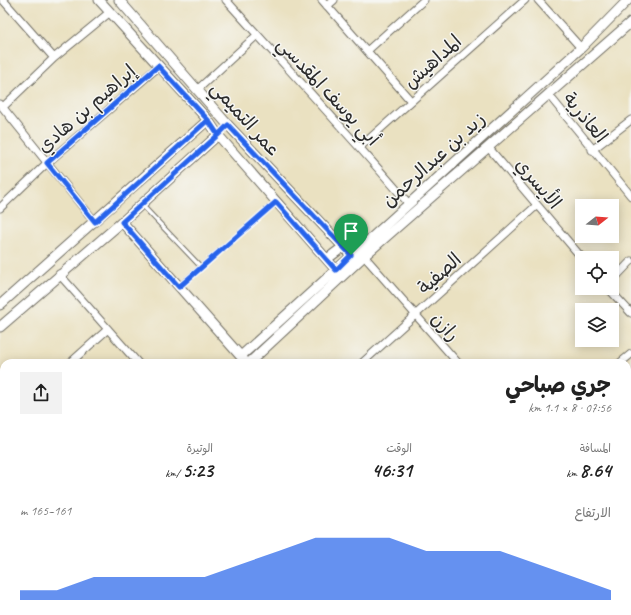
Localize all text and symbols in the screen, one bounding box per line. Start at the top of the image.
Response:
street label: المداهيش [399,29,467,94]
street label: أبي يوسف المقدسي [269,32,385,154]
street label: إبراهيم بن هادي [32,59,143,160]
street label: عمر التميمي [202,76,285,164]
street label: العاذرية [557,87,613,148]
street label: زيد بن عبدالرحمن [377,107,490,212]
street label: الأيسري [508,152,567,215]
north arrow [575,199,619,243]
map controls [575,199,619,347]
pin [334,214,368,255]
icon: arrive [340,220,362,242]
street label: الصفية [413,248,467,300]
button: locate [575,251,619,295]
button: layers [575,303,619,347]
street label: رازن [426,307,465,346]
text: جري صباحي [505,371,611,399]
button: share [20,372,62,414]
text: 07:56 · 8 × 1.1 km [528,400,611,416]
text: الوتيرة [186,441,213,455]
text: الوقت [386,441,412,455]
text: المسافة [580,441,611,455]
text: 5:23 [182,458,213,483]
text: 46:31 [372,458,412,483]
text: 8.64 [580,458,611,483]
text: /km [165,466,182,480]
text: km [566,466,580,480]
text: 161–165 m [20,503,71,519]
text: الارتفاع [575,505,611,521]

